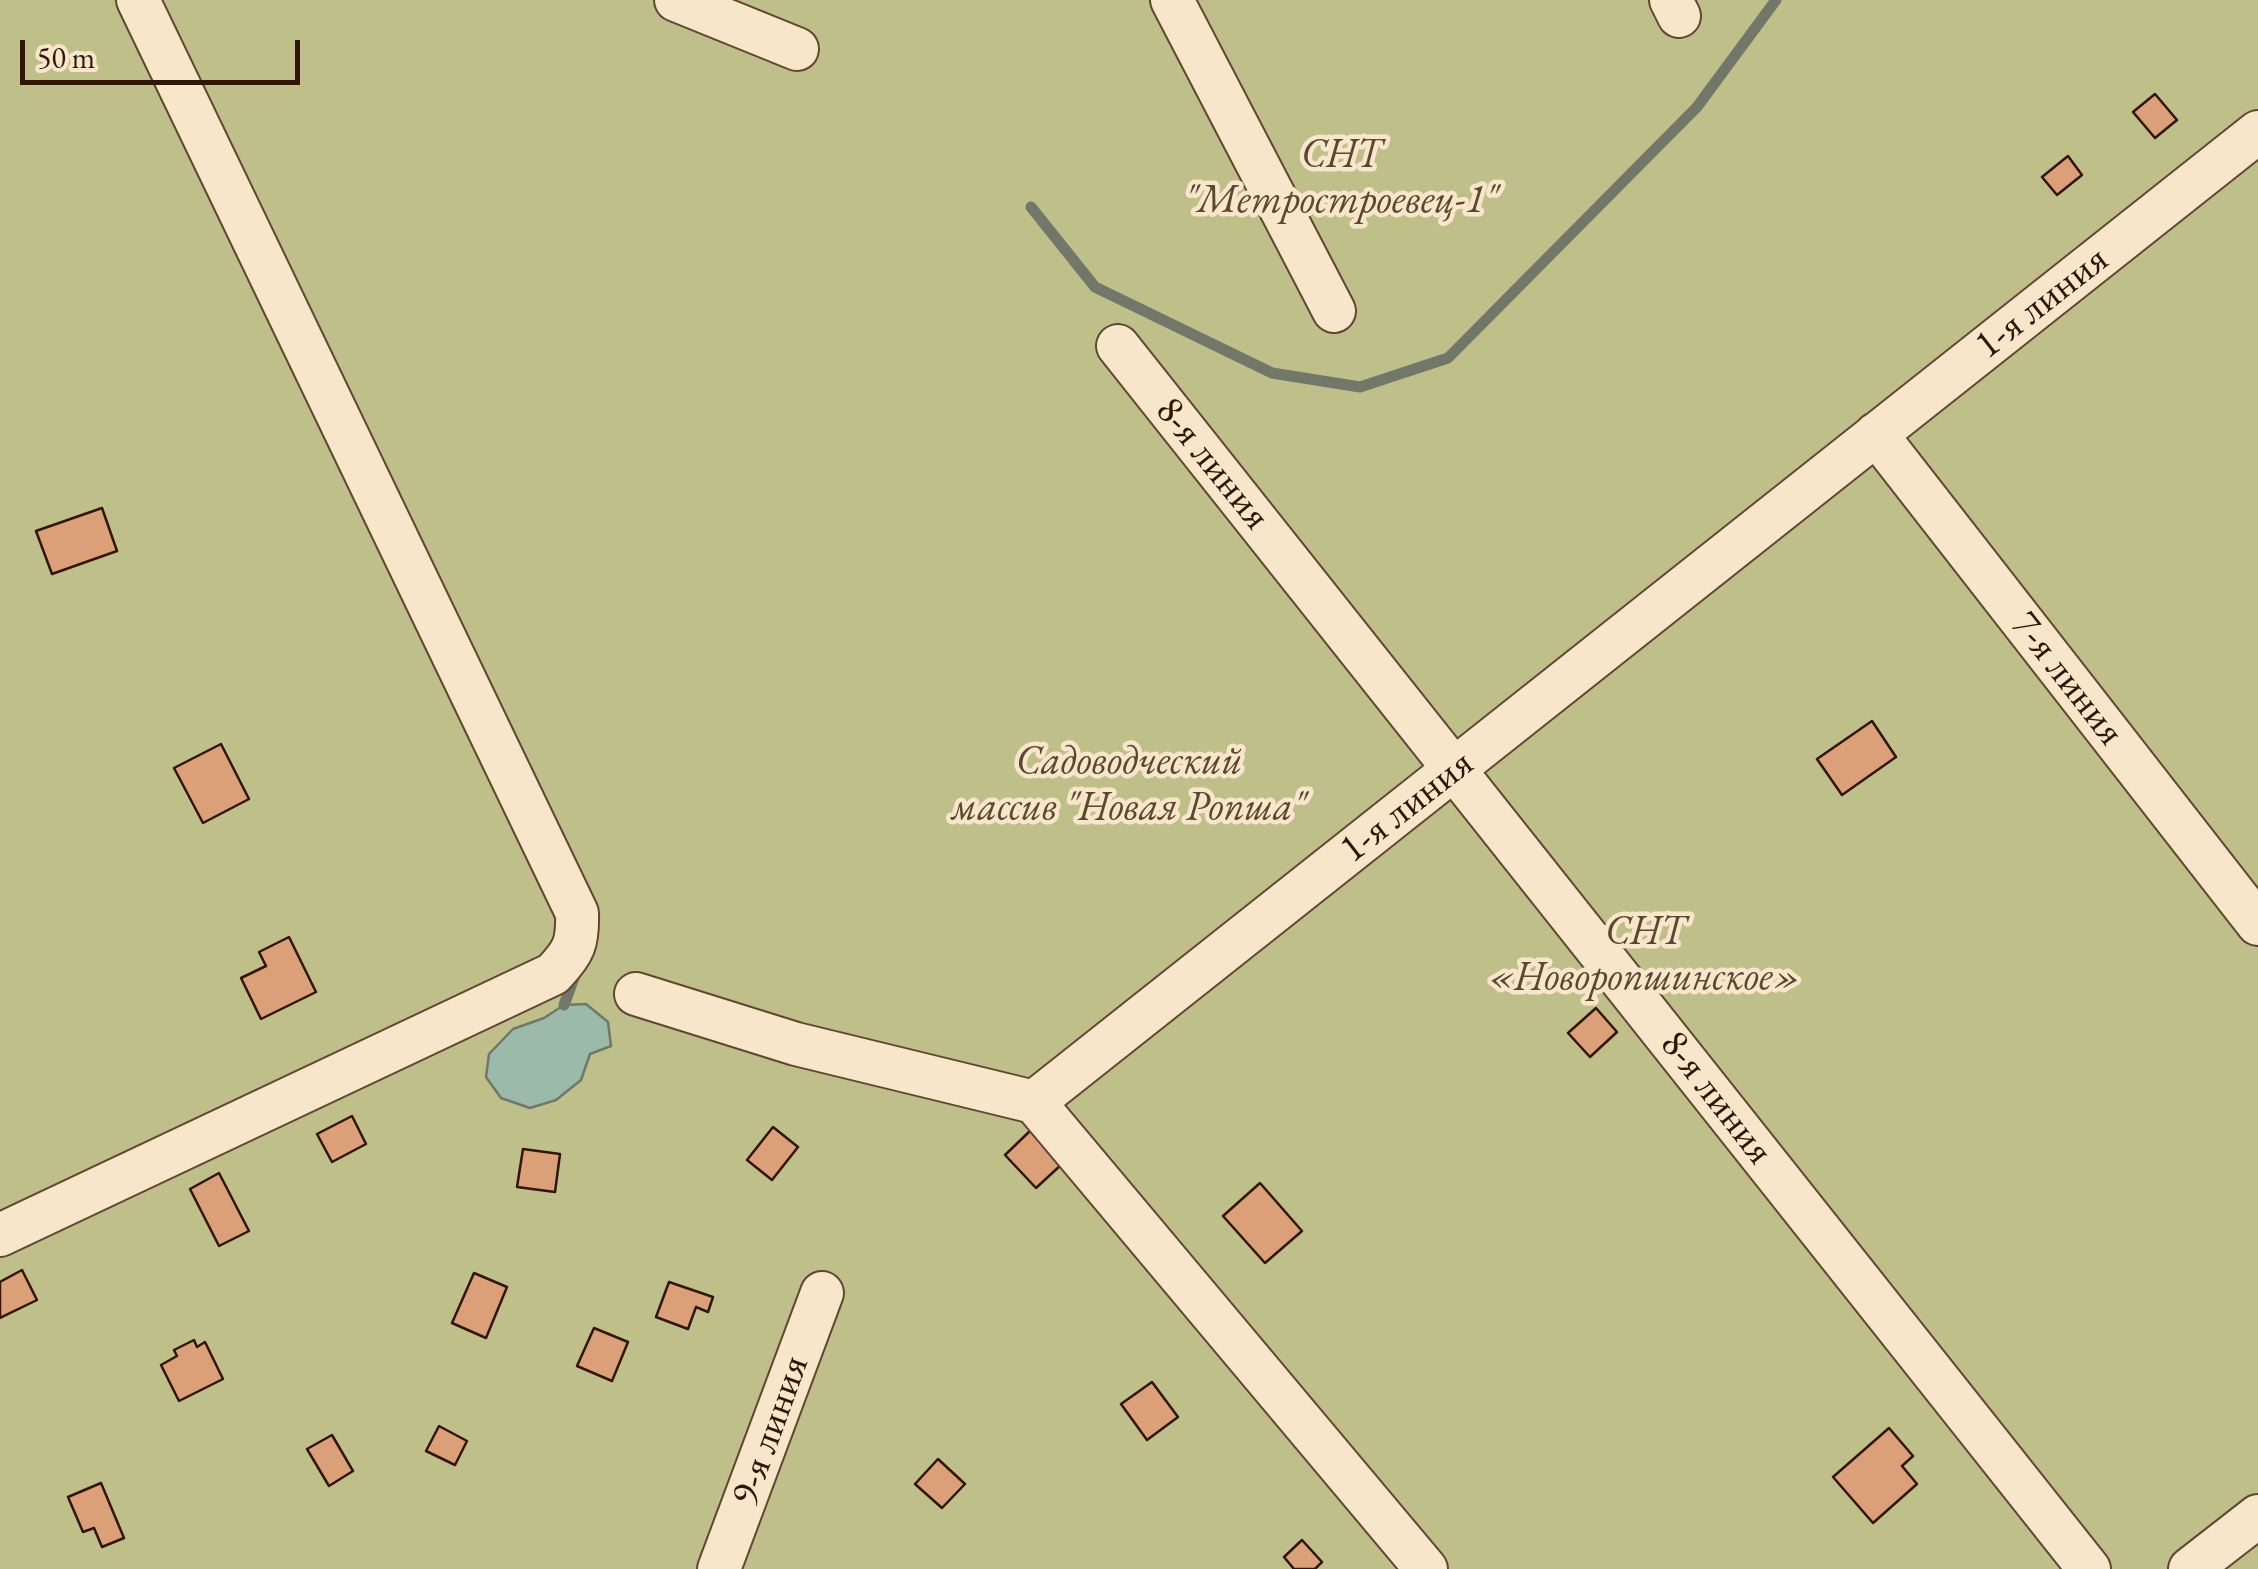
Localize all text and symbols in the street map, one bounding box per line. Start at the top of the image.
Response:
scale bar [25,20,305,82]
text: 50 m [37,38,95,77]
park label: СНТ "Метростроевец-1" [1184,131,1498,225]
street label: 1-я линия [1966,236,2118,370]
street label: 8-я линия [1144,388,1280,540]
street label: 7-я линия [2000,603,2134,755]
park label: Садоводческий массив "Новая Ропша" [952,738,1306,832]
street label: 1-я линия [1331,740,1483,874]
park label: СНТ «Новоропшинское» [1489,908,1801,1002]
street label: 8-я линия [1649,1022,1783,1174]
street label: 9-я линия [722,1349,820,1513]

